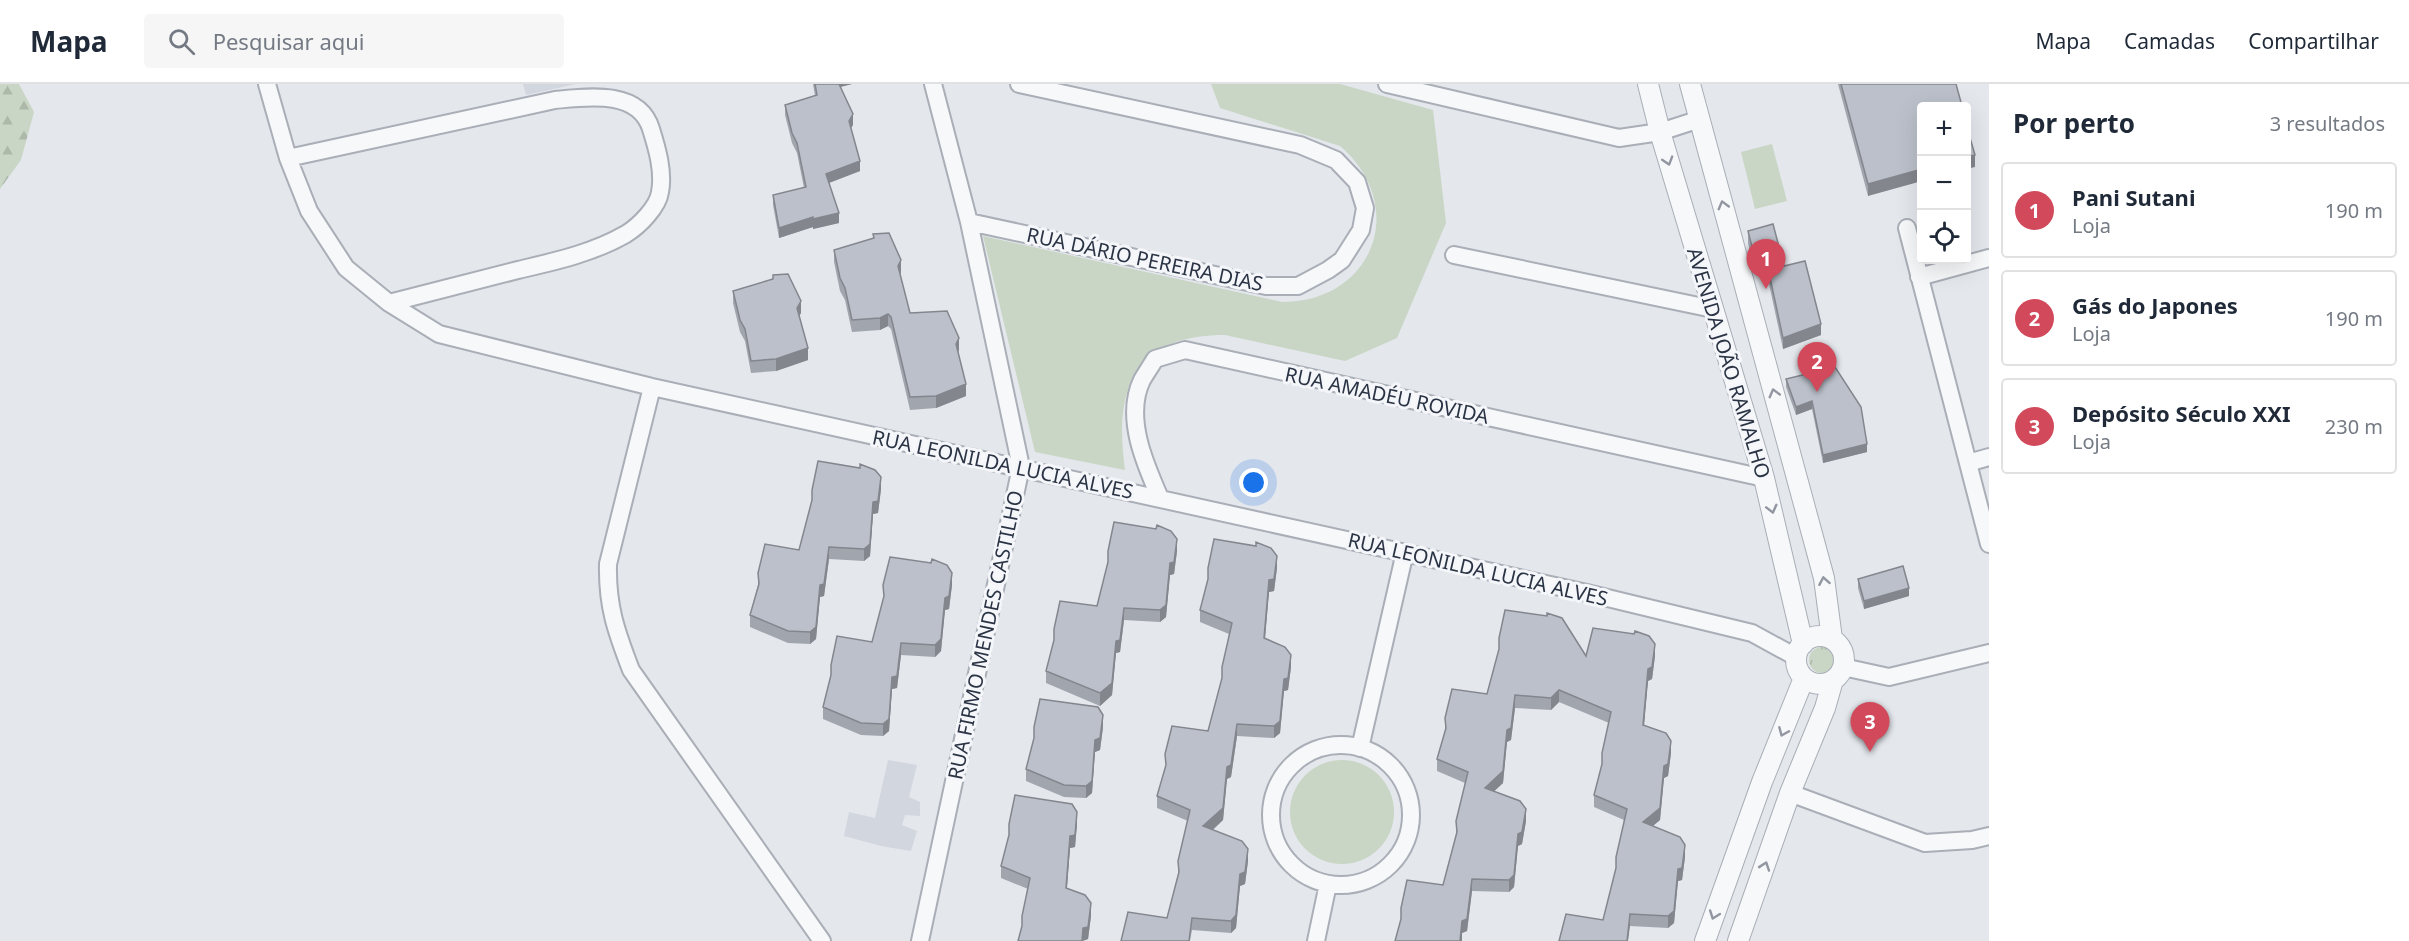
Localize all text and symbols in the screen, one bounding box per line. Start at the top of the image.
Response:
search box [144,14,564,68]
text: Mapa [30,22,108,60]
icon: search [165,25,198,58]
text: Pesquisar aqui [213,26,365,56]
text: Mapa [2035,27,2091,55]
text: Camadas [2124,27,2215,55]
text: Compartilhar [2248,27,2379,55]
map controls [1917,102,1971,264]
button: + [1917,102,1971,156]
text: Por perto [2013,105,2135,141]
text: 3 resultados [2270,110,2385,137]
one-way arrow [1661,155,1673,166]
button: − [1917,156,1971,210]
text: Pani Sutani [2072,182,2195,212]
text: 1 [2029,197,2040,224]
text: 190 m [2325,197,2383,224]
one-way arrow [1718,200,1730,210]
button: locate [1917,210,1971,264]
text: Loja [2072,212,2111,239]
street label: RUA DÁRIO PEREIRA DIAS [1024,221,1266,297]
pin: 1 [1746,240,1786,289]
street label: AVENIDA JOÃO RAMALHO [1681,244,1777,482]
text: Gás do Japones [2072,290,2238,320]
text: 2 [2029,305,2040,332]
text: 190 m [2325,305,2383,332]
text: Loja [2072,320,2111,347]
pin: 2 [1798,342,1836,392]
street label: RUA AMADÉU ROVIDA [1283,360,1492,430]
one-way arrow [1768,388,1781,398]
text: Depósito Século XXI [2072,398,2291,428]
text: 3 [2029,413,2040,440]
text: 230 m [2325,413,2383,440]
street label: RUA LEONILDA LUCIA ALVES [870,423,1136,505]
text: Loja [2072,428,2111,455]
your location [1239,468,1268,497]
street label: RUA FIRMO MENDES CASTILHO [941,488,1029,782]
one-way arrow [1764,504,1777,514]
street label: RUA LEONILDA LUCIA ALVES [1345,526,1611,612]
one-way arrow [1818,576,1831,586]
pin: 3 [1850,702,1890,752]
one-way arrow [1778,726,1790,737]
one-way arrow [1757,861,1770,872]
one-way arrow [1709,909,1722,919]

